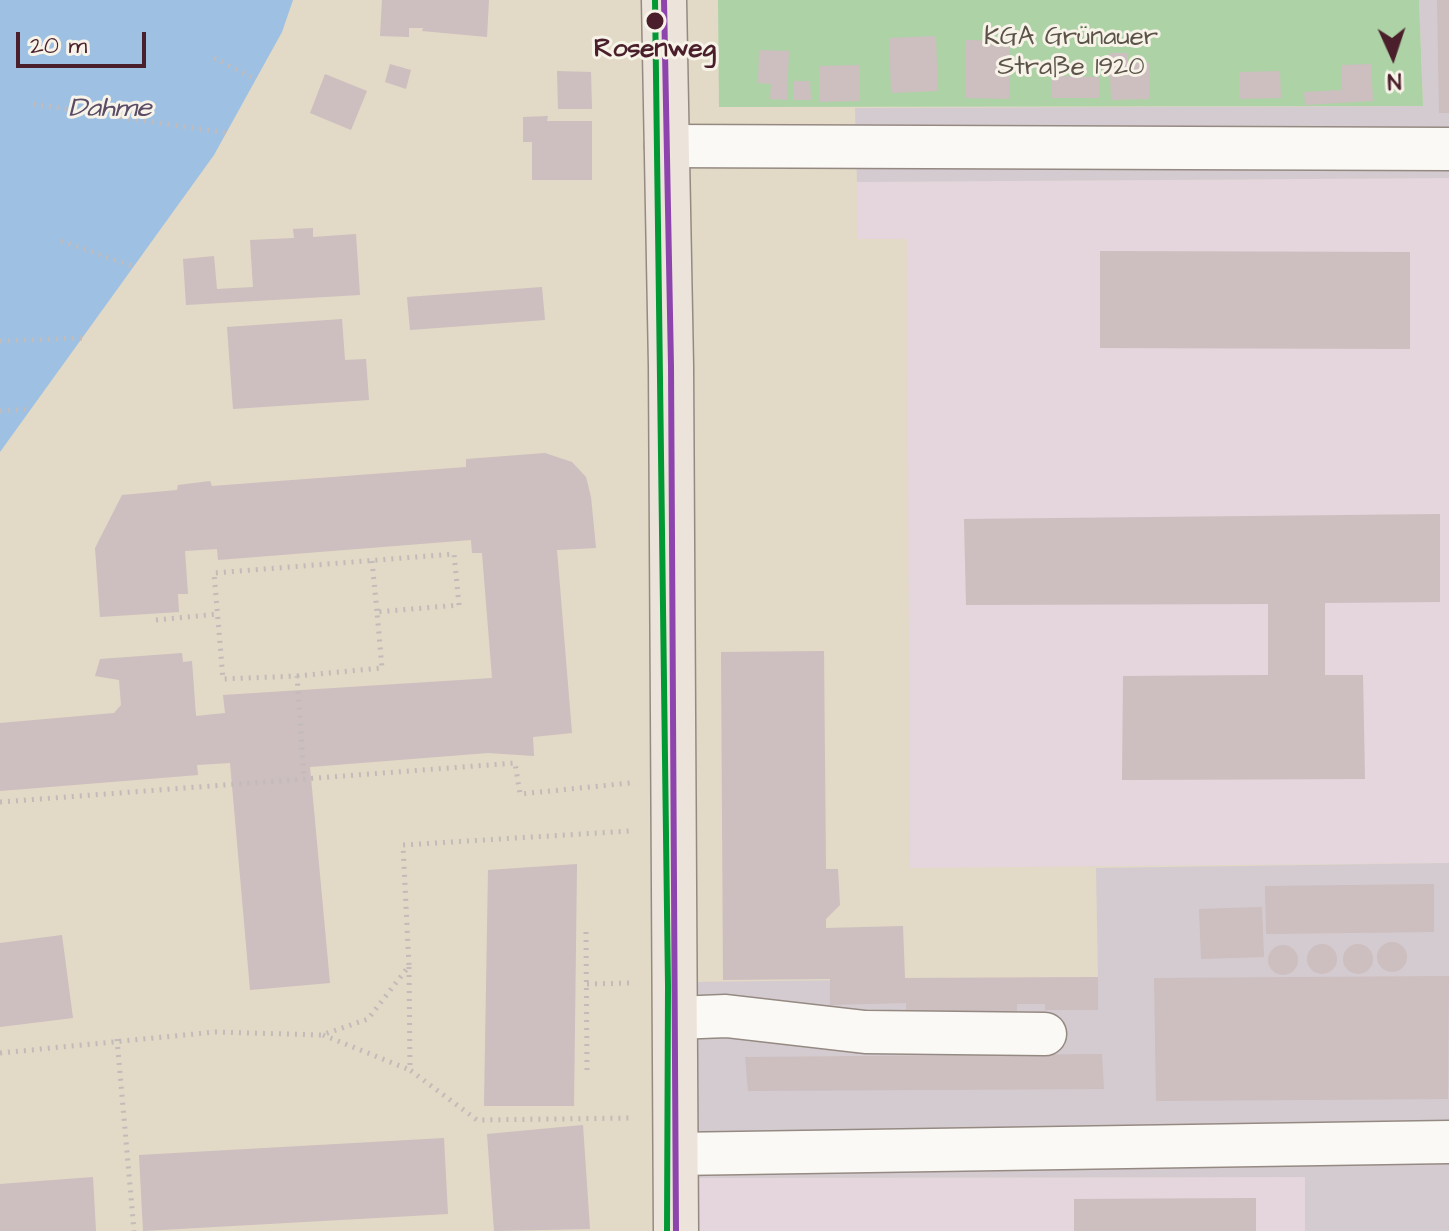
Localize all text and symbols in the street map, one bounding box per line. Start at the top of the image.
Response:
marker: Rosenweg [644,10,666,32]
scale bar [20,16,150,66]
north arrow [1353,16,1433,96]
park label: KGA Grünauer Straße 1920 [984,23,1158,84]
text: 20 m [30,29,87,63]
place label: Rosenweg [594,35,716,67]
text: N [1387,65,1402,96]
water label: Dahme [68,93,152,127]

